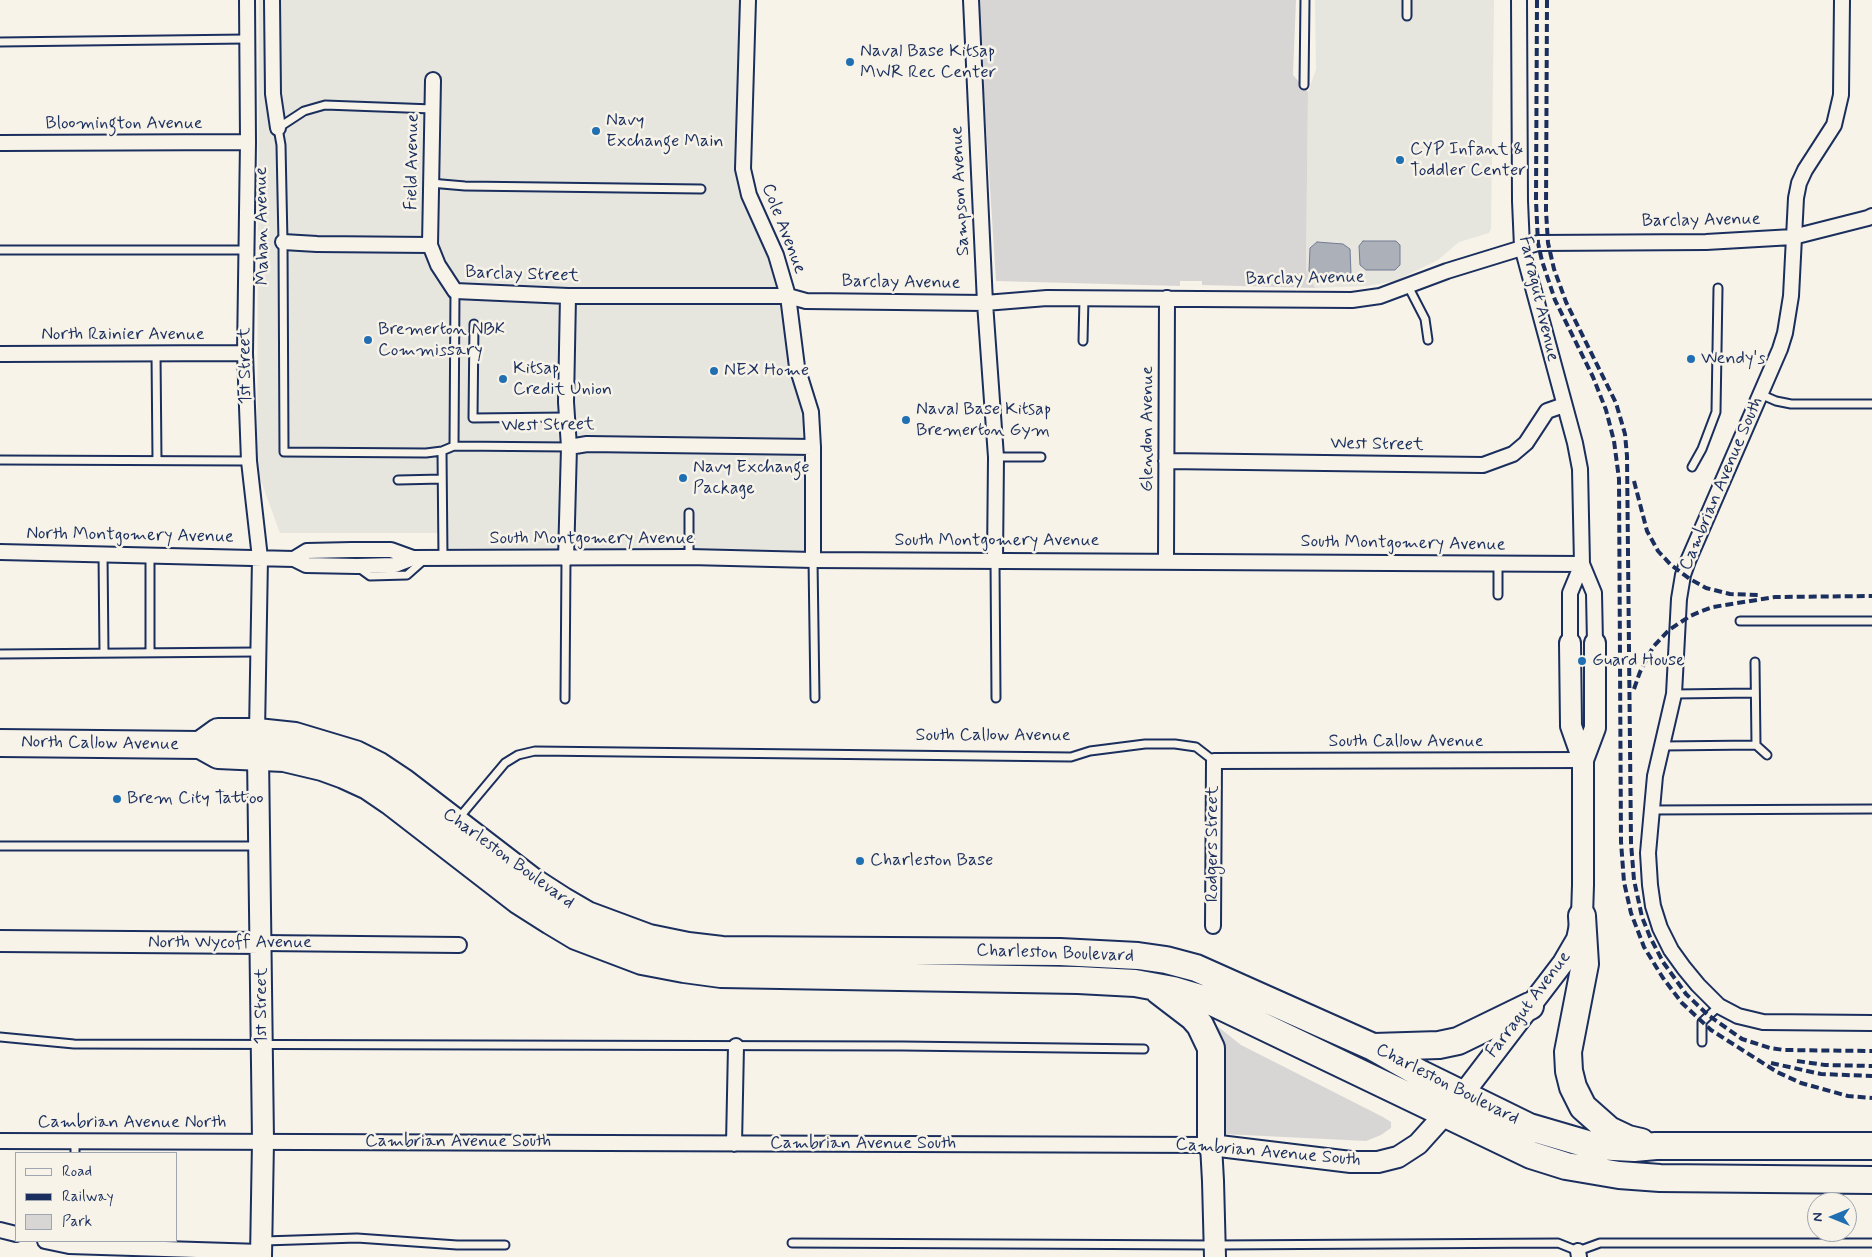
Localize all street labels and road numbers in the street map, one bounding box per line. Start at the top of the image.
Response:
street label: Bloomington Avenue [45,113,203,135]
street label: Field Avenue [401,114,425,210]
street label: Sampson Avenue [947,125,975,257]
street label: Mahan Avenue [251,167,275,285]
street label: Cole Avenue [756,181,810,277]
street label: Barclay Avenue [1641,209,1761,233]
street label: Farragut Avenue [1513,234,1563,364]
street label: Barclay Street [465,262,579,288]
street label: Barclay Avenue [1245,267,1365,291]
street label: Barclay Avenue [841,271,961,295]
street label: North Rainier Avenue [41,324,205,346]
street label: 1st Street [235,327,257,405]
street label: Glendon Avenue [1137,366,1159,492]
street label: Cambrian Avenue South [1676,394,1768,574]
street label: West Street [501,414,595,438]
street label: West Street [1330,433,1424,457]
street label: North Montgomery Avenue [26,523,234,549]
street label: South Montgomery Avenue [490,528,694,550]
street label: South Montgomery Avenue [895,530,1099,552]
street label: South Montgomery Avenue [1300,531,1506,557]
street label: South Callow Avenue [915,725,1071,747]
street label: South Callow Avenue [1328,731,1484,753]
street label: North Callow Avenue [21,732,179,756]
street label: Rodgers Street [1202,786,1224,902]
street label: Charleston Boulevard [438,804,578,914]
street label: North Wycoff Avenue [148,932,312,954]
street label: Charleston Boulevard [976,940,1134,968]
street label: Farragut Avenue [1482,947,1576,1063]
street label: 1st Street [251,968,273,1044]
street label: Charleston Boulevard [1372,1040,1522,1130]
street label: Cambrian Avenue North [38,1112,226,1134]
street label: Cambrian Avenue South [365,1131,551,1153]
street label: Cambrian Avenue South [770,1133,956,1155]
street label: Cambrian Avenue South [1174,1134,1362,1172]

